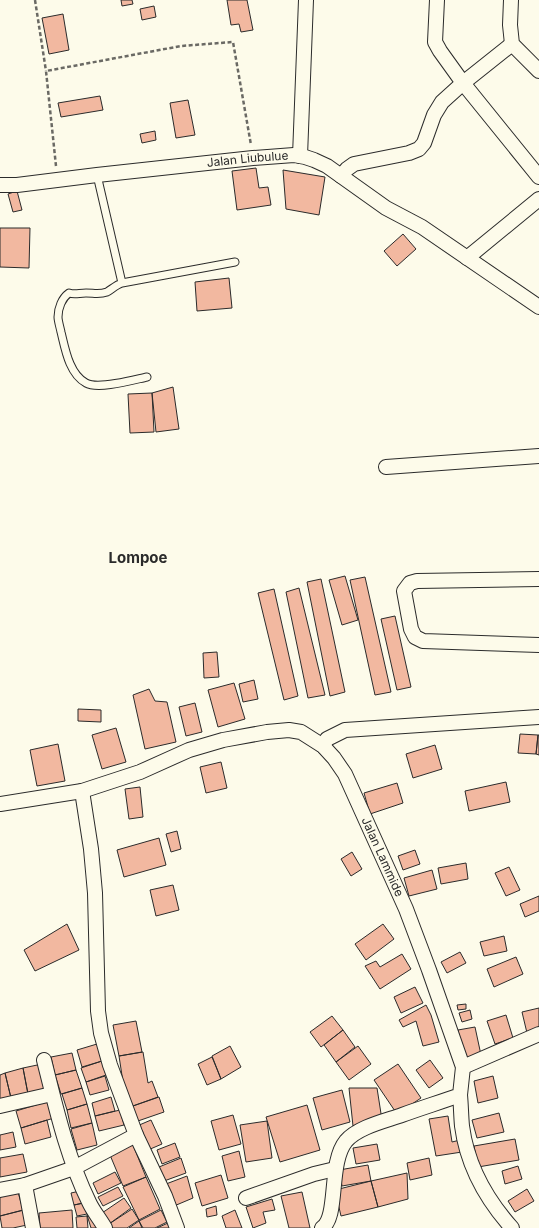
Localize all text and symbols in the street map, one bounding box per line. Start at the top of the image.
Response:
street label: Jalan Liubulue [206,147,289,170]
district label: Lompoe [109,548,168,567]
street label: Jalan Lammide [358,815,407,899]

